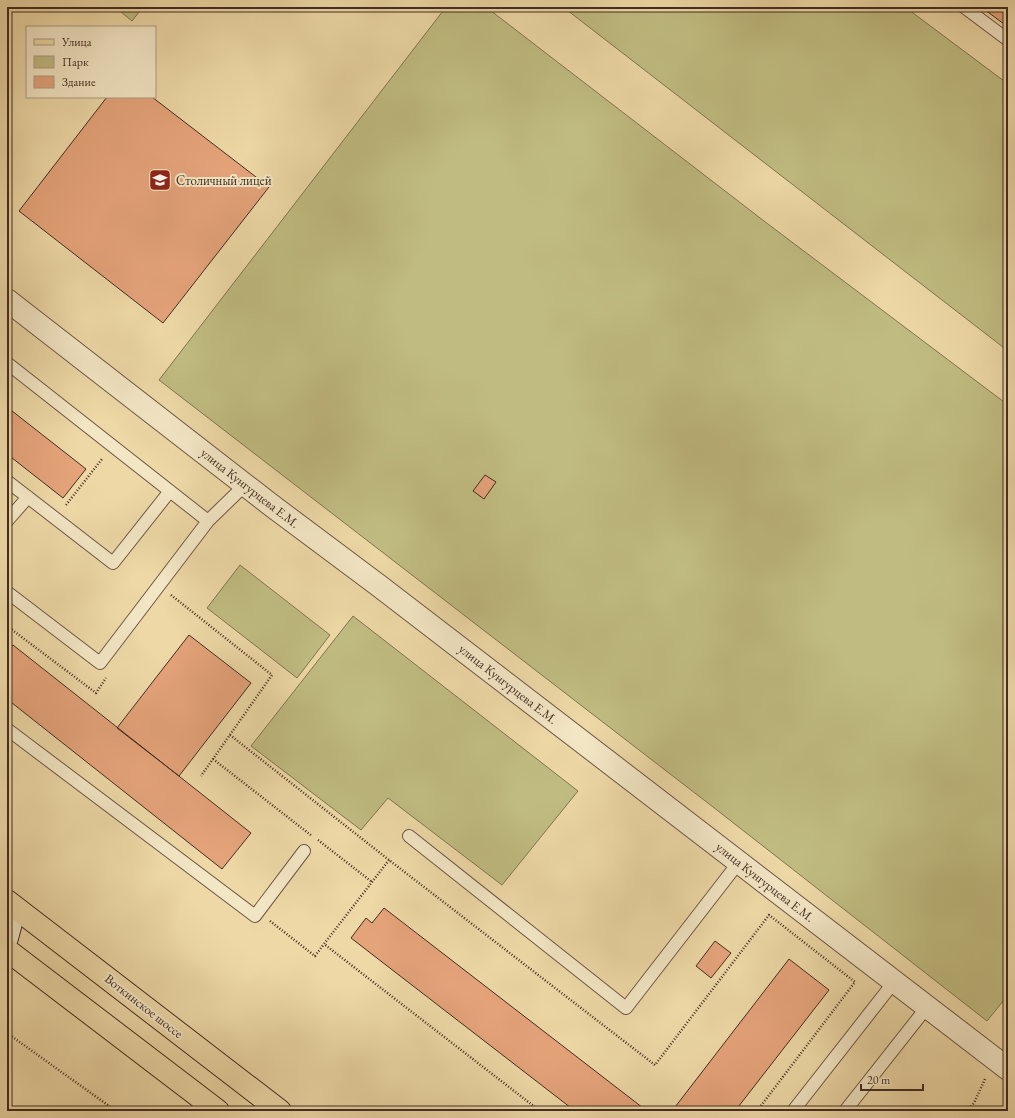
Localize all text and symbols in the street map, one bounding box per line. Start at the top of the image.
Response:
legend [26,26,156,98]
text: Улица [61,34,92,50]
text: Парк [62,54,89,70]
text: Здание [62,74,96,90]
school or university icon: Столичный лицей [147,167,173,193]
place label: Столичный лицей [176,172,272,189]
street label: улица Кунгурцева Е.М. [197,444,303,532]
street label: улица Кунгурцева Е.М. [455,640,561,728]
street label: улица Кунгурцева Е.М. [712,838,818,926]
street label: Воткинское шоссе [101,970,187,1042]
scale bar [861,1066,923,1092]
text: 20 m [867,1072,891,1088]

